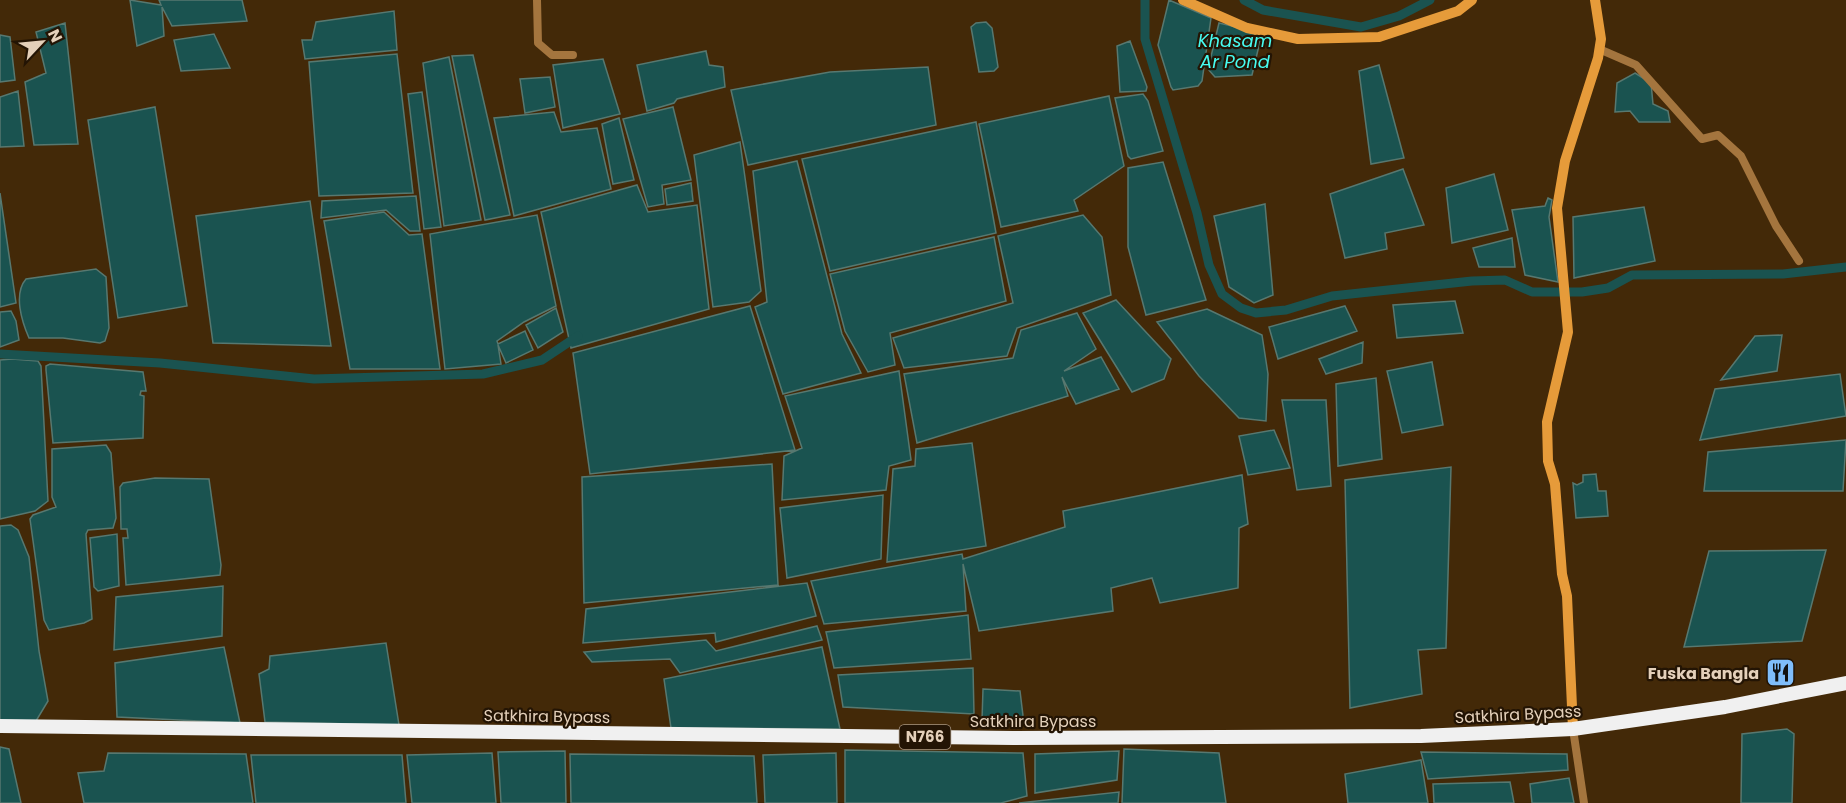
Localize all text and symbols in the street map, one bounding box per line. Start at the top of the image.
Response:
north arrow [12,12,72,72]
text: N [42,25,68,46]
water label: Khasam Ar Pond [1198,28,1272,74]
restaurant icon: Fuska Bangla [1764,657,1796,689]
place label: Fuska Bangla [1648,662,1759,685]
street label: Satkhira Bypass [1454,700,1582,729]
street label: Satkhira Bypass [483,704,611,729]
street label: Satkhira Bypass [970,710,1096,733]
road number: N766 [900,725,950,749]

